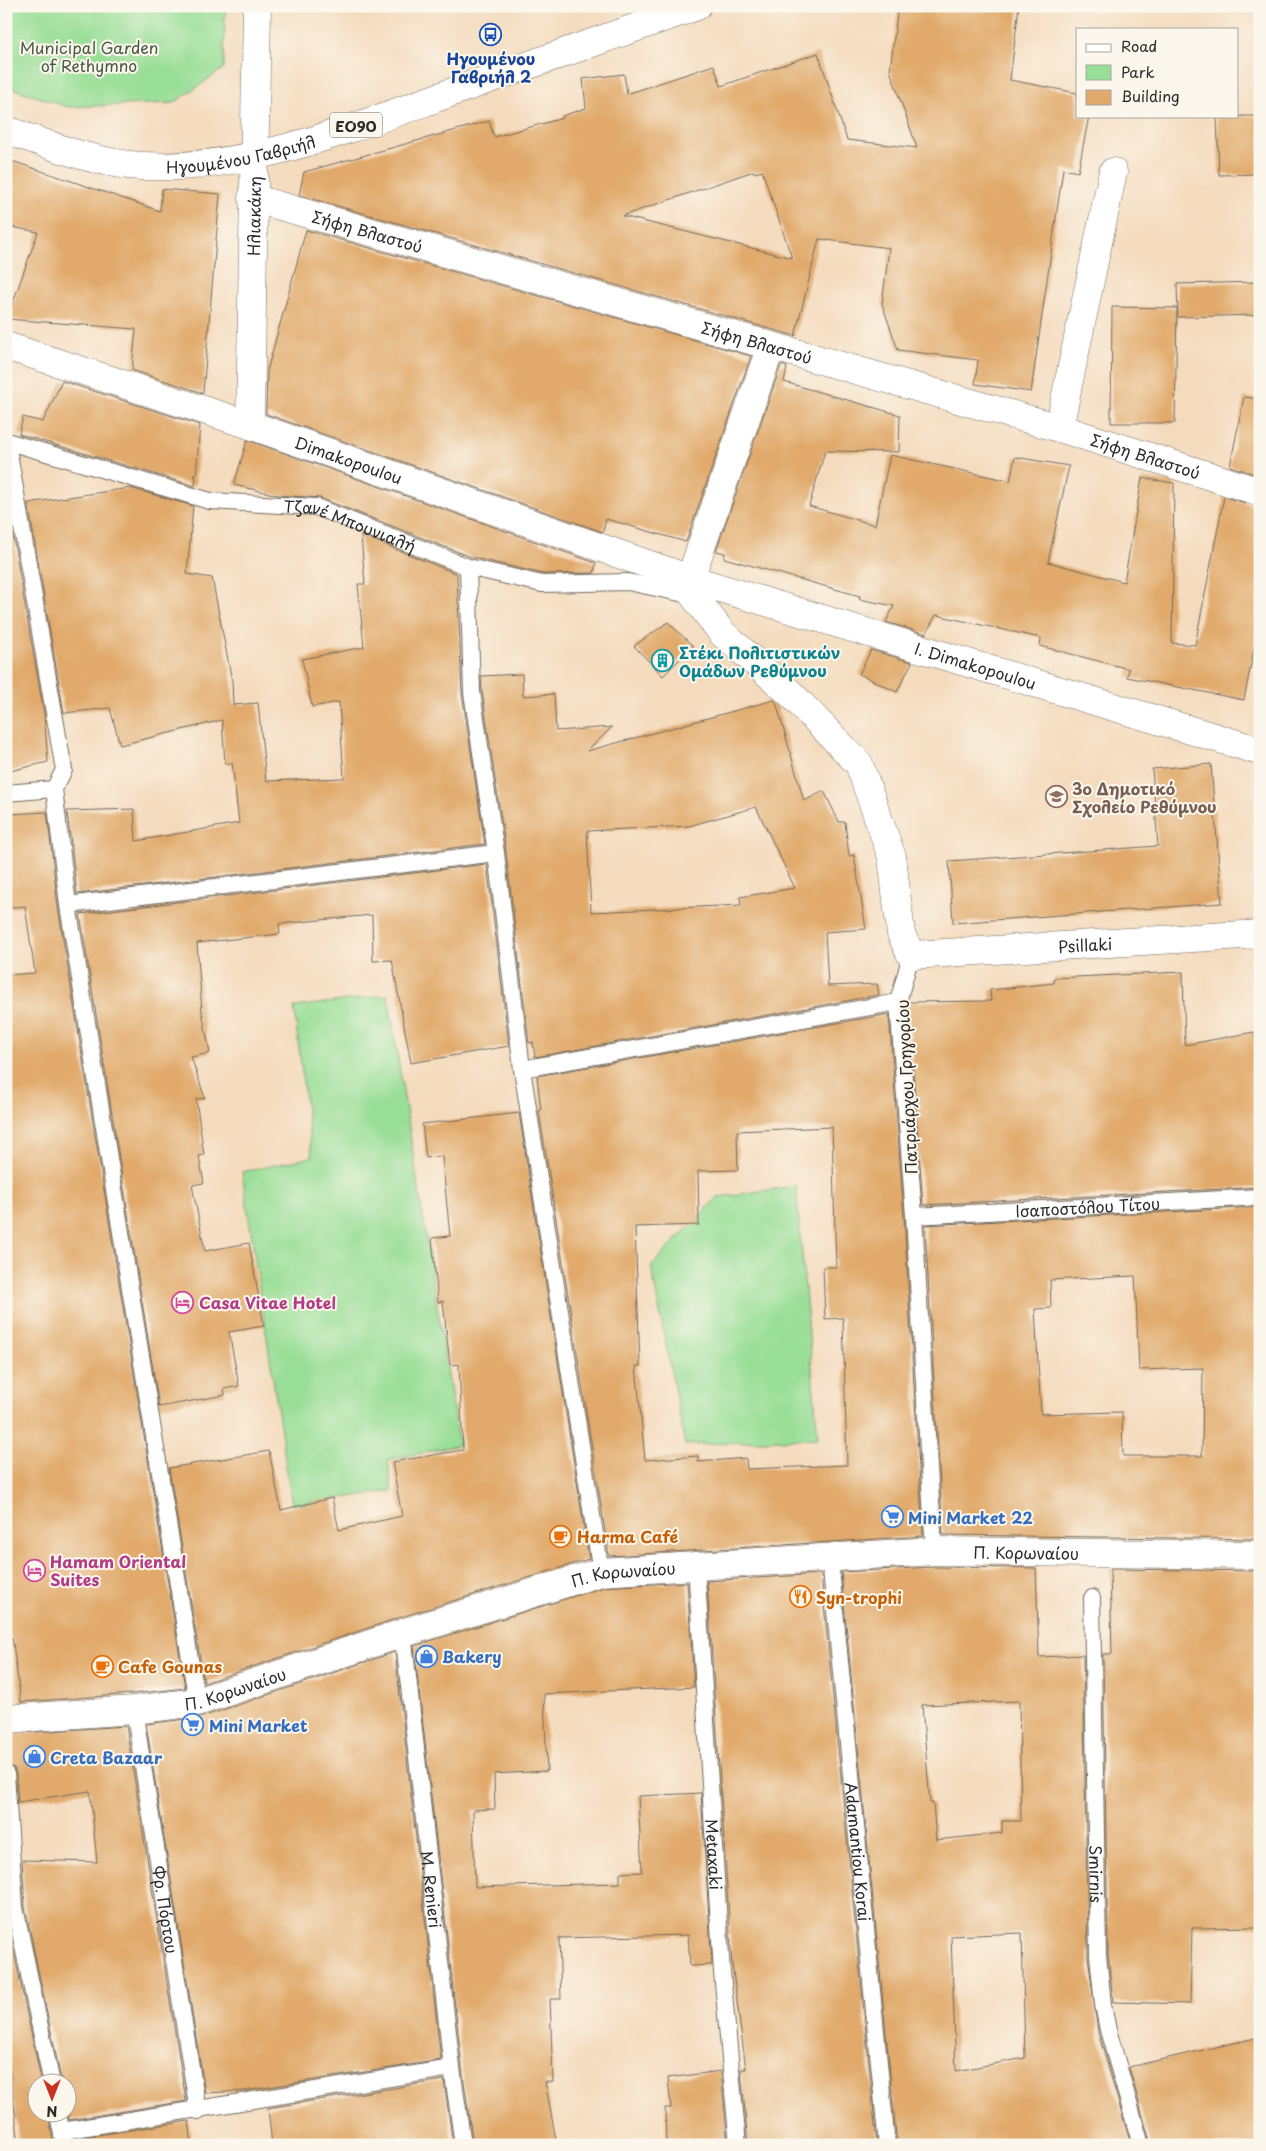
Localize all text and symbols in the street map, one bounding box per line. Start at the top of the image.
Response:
bus stop icon: Ηγουμένου Γαβριήλ 2 [479,22,503,46]
legend [1076,28,1238,118]
text: Road [1121,34,1157,57]
park label: Municipal Garden of Rethymno [20,35,158,77]
place label: Ηγουμένου Γαβριήλ 2 [447,46,535,88]
text: Park [1121,60,1155,83]
text: Building [1121,84,1180,107]
road number: ΕΟ90 [330,112,382,138]
street label: Ηγουμένου Γαβριήλ [166,128,318,179]
street label: Ηλιακάκη [241,176,266,256]
street label: Σήφη Βλαστού [309,204,425,258]
street label: Σήφη Βλαστού [699,315,815,369]
street label: Σήφη Βλαστού [1088,427,1203,484]
street label: Dimakopoulou [292,430,406,489]
street label: Τζανέ Μπουνιαλή [283,493,420,557]
street label: I. Dimakopoulou [912,636,1039,695]
place label: Στέκι Πολιτιστικών Ομάδων Ρεθύμνου [679,640,840,682]
building icon: Στέκι Πολιτιστικών Ομάδων Ρεθύμνου [651,649,675,673]
place label: 3ο Δημοτικό Σχολείο Ρεθύμνου [1072,776,1217,818]
school or university icon: 3ο Δημοτικό Σχολείο Ρεθύμνου [1044,785,1068,809]
street label: Psillaki [1057,931,1113,958]
street label: Πατριάρχου Γρηγορίου [889,999,923,1175]
street label: Ισαποστόλου Τίτου [1015,1191,1161,1222]
hotel icon: Casa Vitae Hotel [171,1290,195,1314]
place label: Casa Vitae Hotel [199,1290,336,1314]
supermarket icon: Mini Market 22 [880,1505,904,1529]
place label: Mini Market 22 [908,1505,1033,1529]
cafe icon: Harma Café [549,1524,573,1548]
place label: Harma Café [577,1524,679,1548]
street label: Π. Κορωναίου [973,1539,1079,1565]
place label: Hamam Oriental Suites [50,1549,186,1591]
street label: Π. Κορωναίου [568,1555,676,1593]
hotel icon: Hamam Oriental Suites [22,1558,46,1582]
restaurant icon: Syn-trophi [788,1585,812,1609]
place label: Syn-trophi [816,1585,902,1609]
shop icon: Bakery [414,1644,438,1668]
place label: Bakery [442,1644,502,1668]
cafe icon: Cafe Gounas [90,1654,114,1678]
place label: Cafe Gounas [118,1654,222,1678]
street label: Π. Κορωναίου [183,1661,289,1716]
supermarket icon: Mini Market [181,1713,205,1737]
place label: Mini Market [209,1713,308,1737]
shop icon: Creta Bazaar [22,1745,46,1769]
place label: Creta Bazaar [50,1745,163,1769]
street label: Adamantiou Korai [840,1781,877,1922]
street label: Metaxaki [700,1818,729,1891]
street label: Smirnis [1084,1845,1109,1903]
street label: M. Renieri [416,1850,448,1929]
street label: Φρ. Πόρτου [147,1864,185,1955]
north arrow [28,2074,78,2124]
text: N [46,2101,58,2122]

